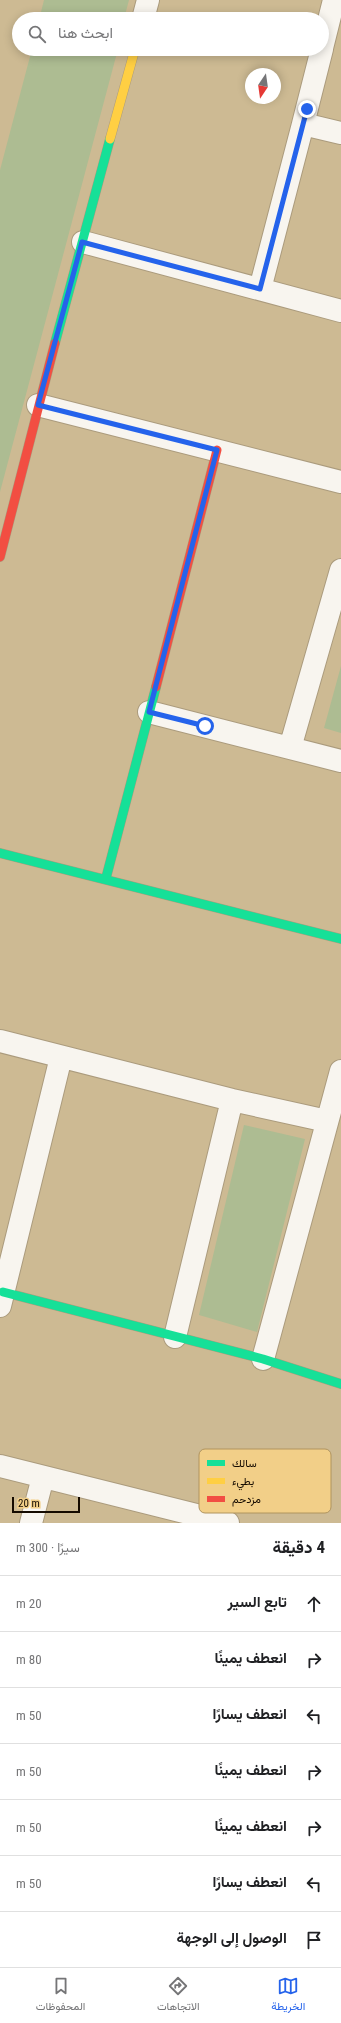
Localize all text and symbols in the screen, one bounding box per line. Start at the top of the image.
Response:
search box [12,12,329,56]
icon: search [26,23,48,45]
text: ابحث هنا [58,24,113,42]
north arrow [245,68,281,104]
route end [298,100,316,118]
route start [196,717,214,735]
legend [199,1449,331,1513]
text: سالك [232,1457,257,1470]
text: بطيء [232,1475,254,1491]
text: مزدحم [232,1493,261,1507]
scale bar [12,1495,80,1514]
text: 20 m [18,1497,40,1510]
text: 4 دقيقة [272,1537,325,1557]
text: سيرًا · 300 m [16,1540,80,1555]
text: تابع السير [228,1593,287,1611]
icon: ahead [303,1593,325,1615]
text: 20 m [16,1596,42,1611]
text: انعطف يمينًا [214,1649,287,1667]
icon: right [303,1649,325,1671]
text: 80 m [16,1652,42,1667]
text: انعطف يسارًا [213,1705,287,1723]
icon: left [303,1705,325,1727]
text: 50 m [16,1708,42,1723]
text: انعطف يمينًا [214,1761,287,1779]
icon: right [303,1761,325,1783]
text: 50 m [16,1764,42,1779]
text: انعطف يمينًا [214,1817,287,1835]
icon: right [303,1817,325,1839]
text: 50 m [16,1820,42,1835]
text: انعطف يسارًا [213,1873,287,1891]
icon: left [303,1873,325,1895]
text: 50 m [16,1876,42,1891]
text: الوصول إلى الوجهة [176,1929,287,1947]
icon: arrive [303,1929,325,1951]
tab: المحفوظات [36,1975,85,2016]
tab: الاتجاهات [157,1975,200,2016]
tab: الخريطة [271,1975,305,2016]

